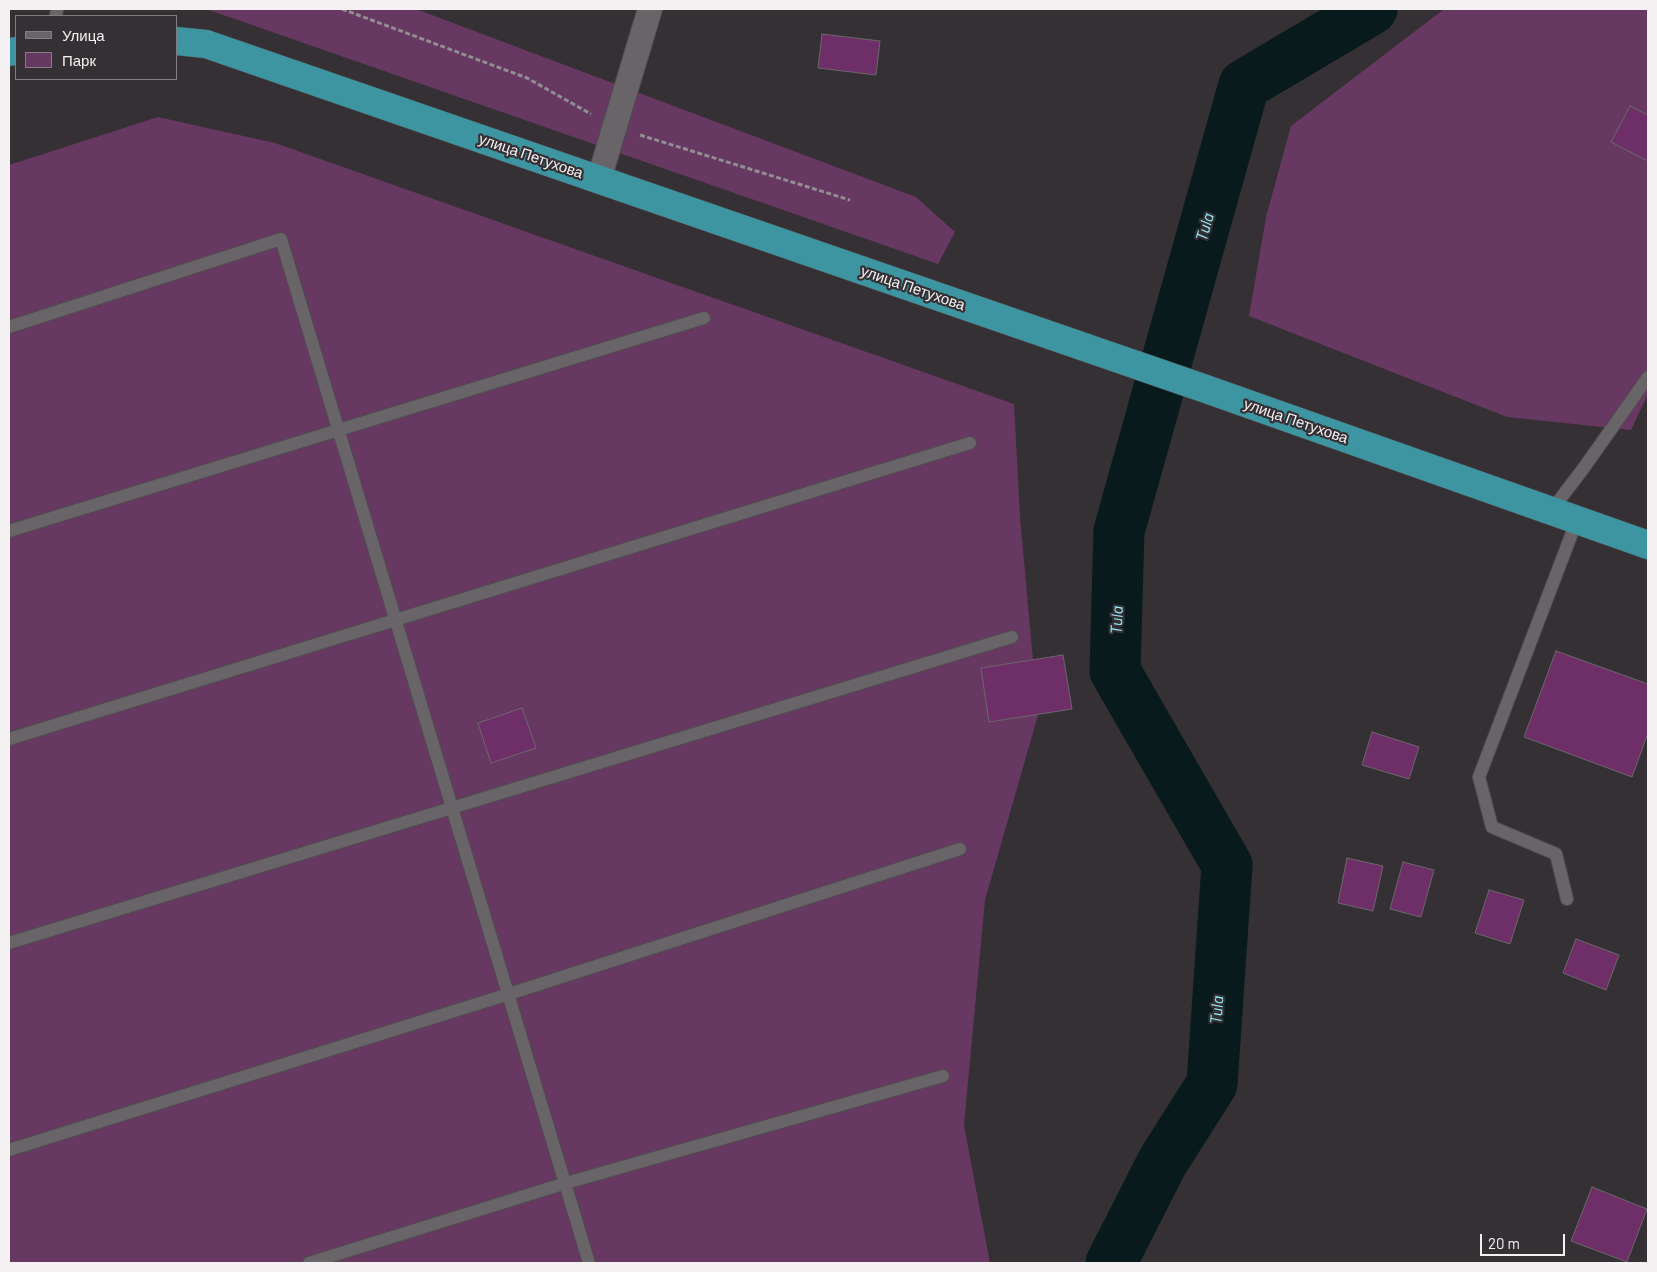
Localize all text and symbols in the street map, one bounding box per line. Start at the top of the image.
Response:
legend [15,15,178,80]
text: Улица [62,26,105,44]
text: Парк [62,51,96,69]
street label: улица Петухова [476,130,586,182]
water label: Tula [1192,211,1218,243]
street label: улица Петухова [858,262,968,314]
street label: улица Петухова [1241,395,1351,447]
water label: Tula [1107,605,1127,635]
water label: Tula [1206,995,1228,1025]
scale bar [1482,1224,1567,1256]
text: 20 m [1488,1234,1520,1252]

